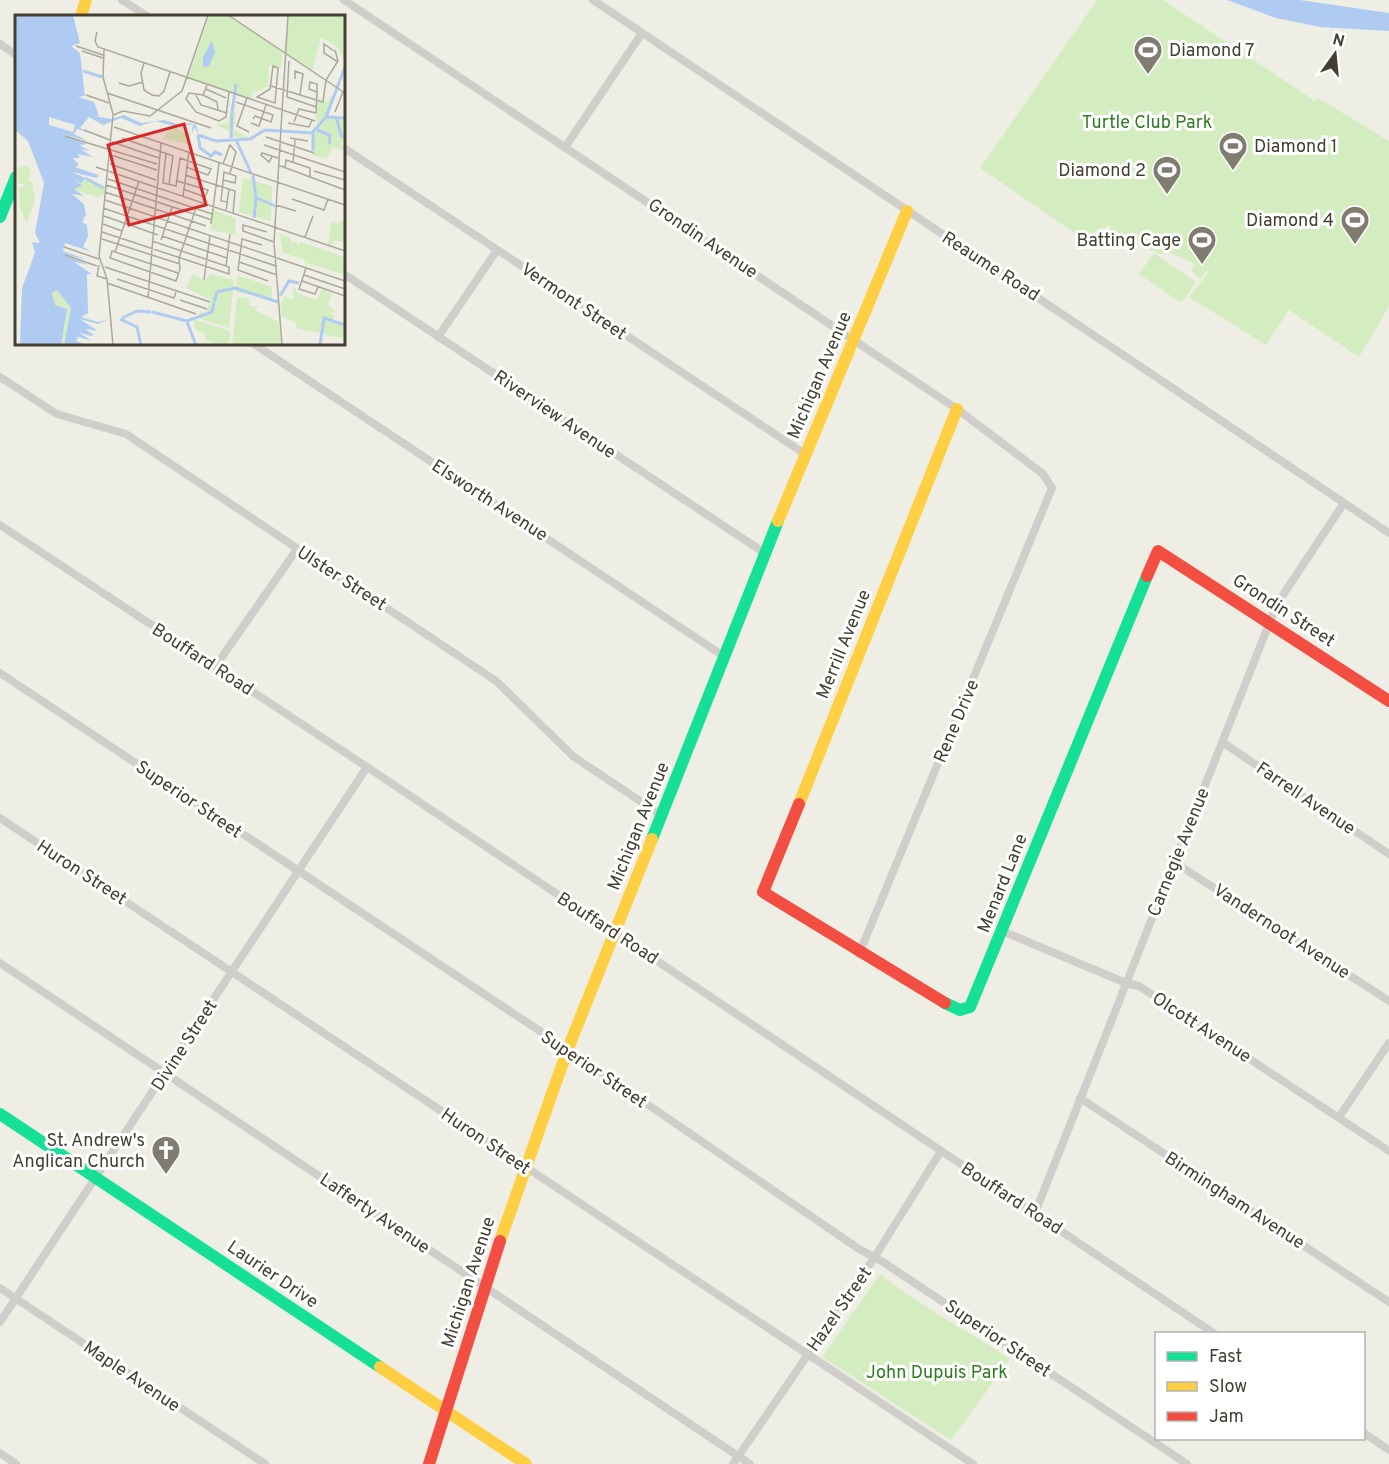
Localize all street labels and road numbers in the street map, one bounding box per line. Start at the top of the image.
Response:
street label: Grondin Avenue [643,194,762,285]
street label: Reaume Road [937,227,1043,307]
street label: Vermont Street [516,258,630,346]
street label: Michigan Avenue [783,308,858,443]
street label: Riverview Avenue [489,366,620,465]
street label: Elsworth Avenue [427,455,552,547]
street label: Ulster Street [292,542,390,617]
street label: Grondin Street [1227,570,1339,653]
street label: Merrill Avenue [812,587,877,703]
street label: Bouffard Road [147,619,257,702]
street label: Rene Drive [930,676,985,767]
street label: Superior Street [130,756,246,844]
street label: Farrell Avenue [1251,758,1359,841]
street label: Michigan Avenue [603,759,676,894]
street label: Carnegie Avenue [1143,785,1216,920]
street label: Menard Lane [973,831,1034,937]
street label: Huron Street [32,835,131,911]
street label: Vandernoot Avenue [1208,879,1354,985]
street label: Bouffard Road [552,888,662,971]
street label: Olcott Avenue [1147,988,1255,1069]
street label: Divine Street [147,996,223,1096]
street label: Superior Street [535,1026,651,1114]
street label: Huron Street [436,1104,534,1181]
street label: Birmingham Avenue [1160,1147,1309,1255]
street label: Bouffard Road [956,1158,1066,1241]
street label: Lafferty Avenue [314,1169,434,1260]
street label: Michigan Avenue [437,1214,501,1351]
street label: Laurier Drive [222,1236,322,1314]
street label: Hazel Street [803,1263,878,1357]
street label: Superior Street [939,1295,1055,1383]
street label: Maple Avenue [78,1336,184,1418]

